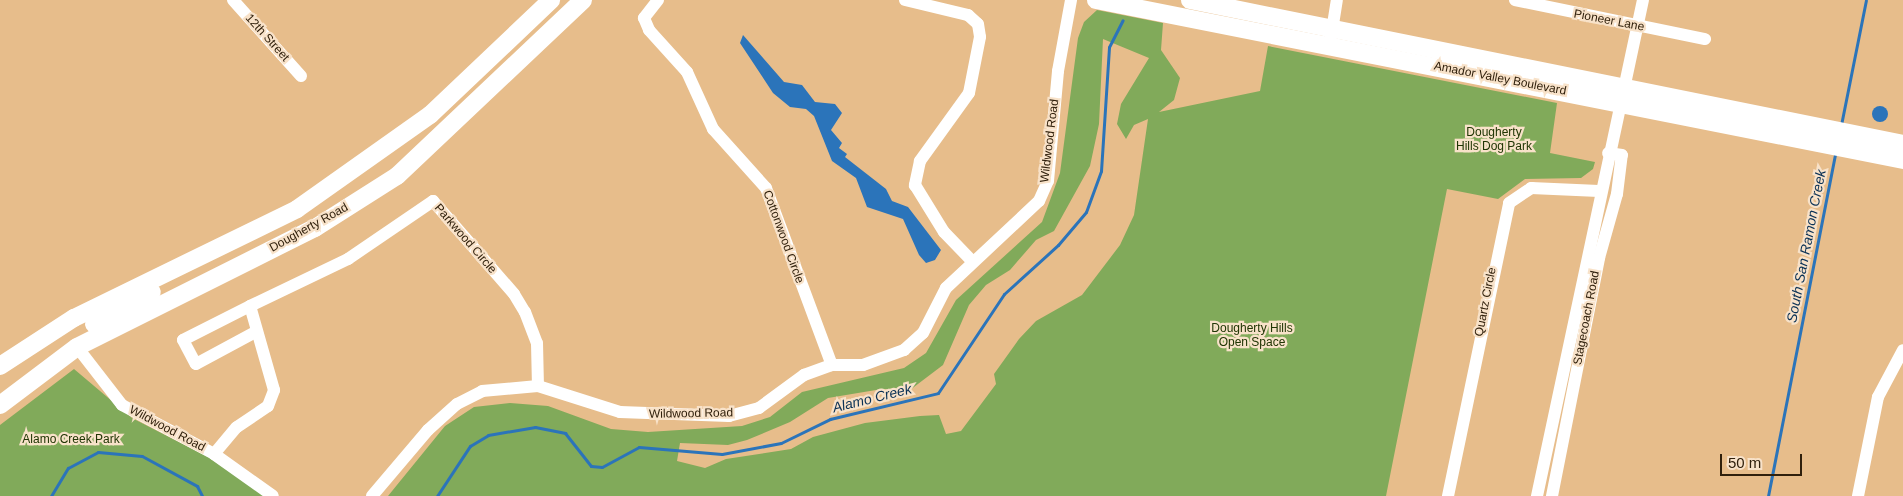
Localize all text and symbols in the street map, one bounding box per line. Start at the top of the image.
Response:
street label: Pioneer Lane [1573,7,1645,35]
street label: 12th Street [242,11,292,65]
street label: Amador Valley Boulevard [1433,59,1567,99]
street label: Wildwood Road [1038,98,1062,184]
park label: Dougherty Hills Dog Park [1456,126,1532,154]
water label: South San Ramon Creek [1783,168,1829,324]
street label: Cottonwood Circle [759,188,807,286]
street label: Dougherty Road [267,201,351,255]
street label: Parkwood Circle [431,201,499,277]
street label: Quartz Circle [1472,266,1500,338]
street label: Stagecoach Road [1571,270,1603,366]
park label: Dougherty Hills Open Space [1211,322,1293,350]
water label: Alamo Creek [831,380,913,416]
street label: Wildwood Road [127,403,207,455]
street label: Wildwood Road [649,406,733,422]
park label: Alamo Creek Park [22,433,120,447]
scale bar [1723,444,1806,476]
text: 50 m [1728,454,1761,471]

